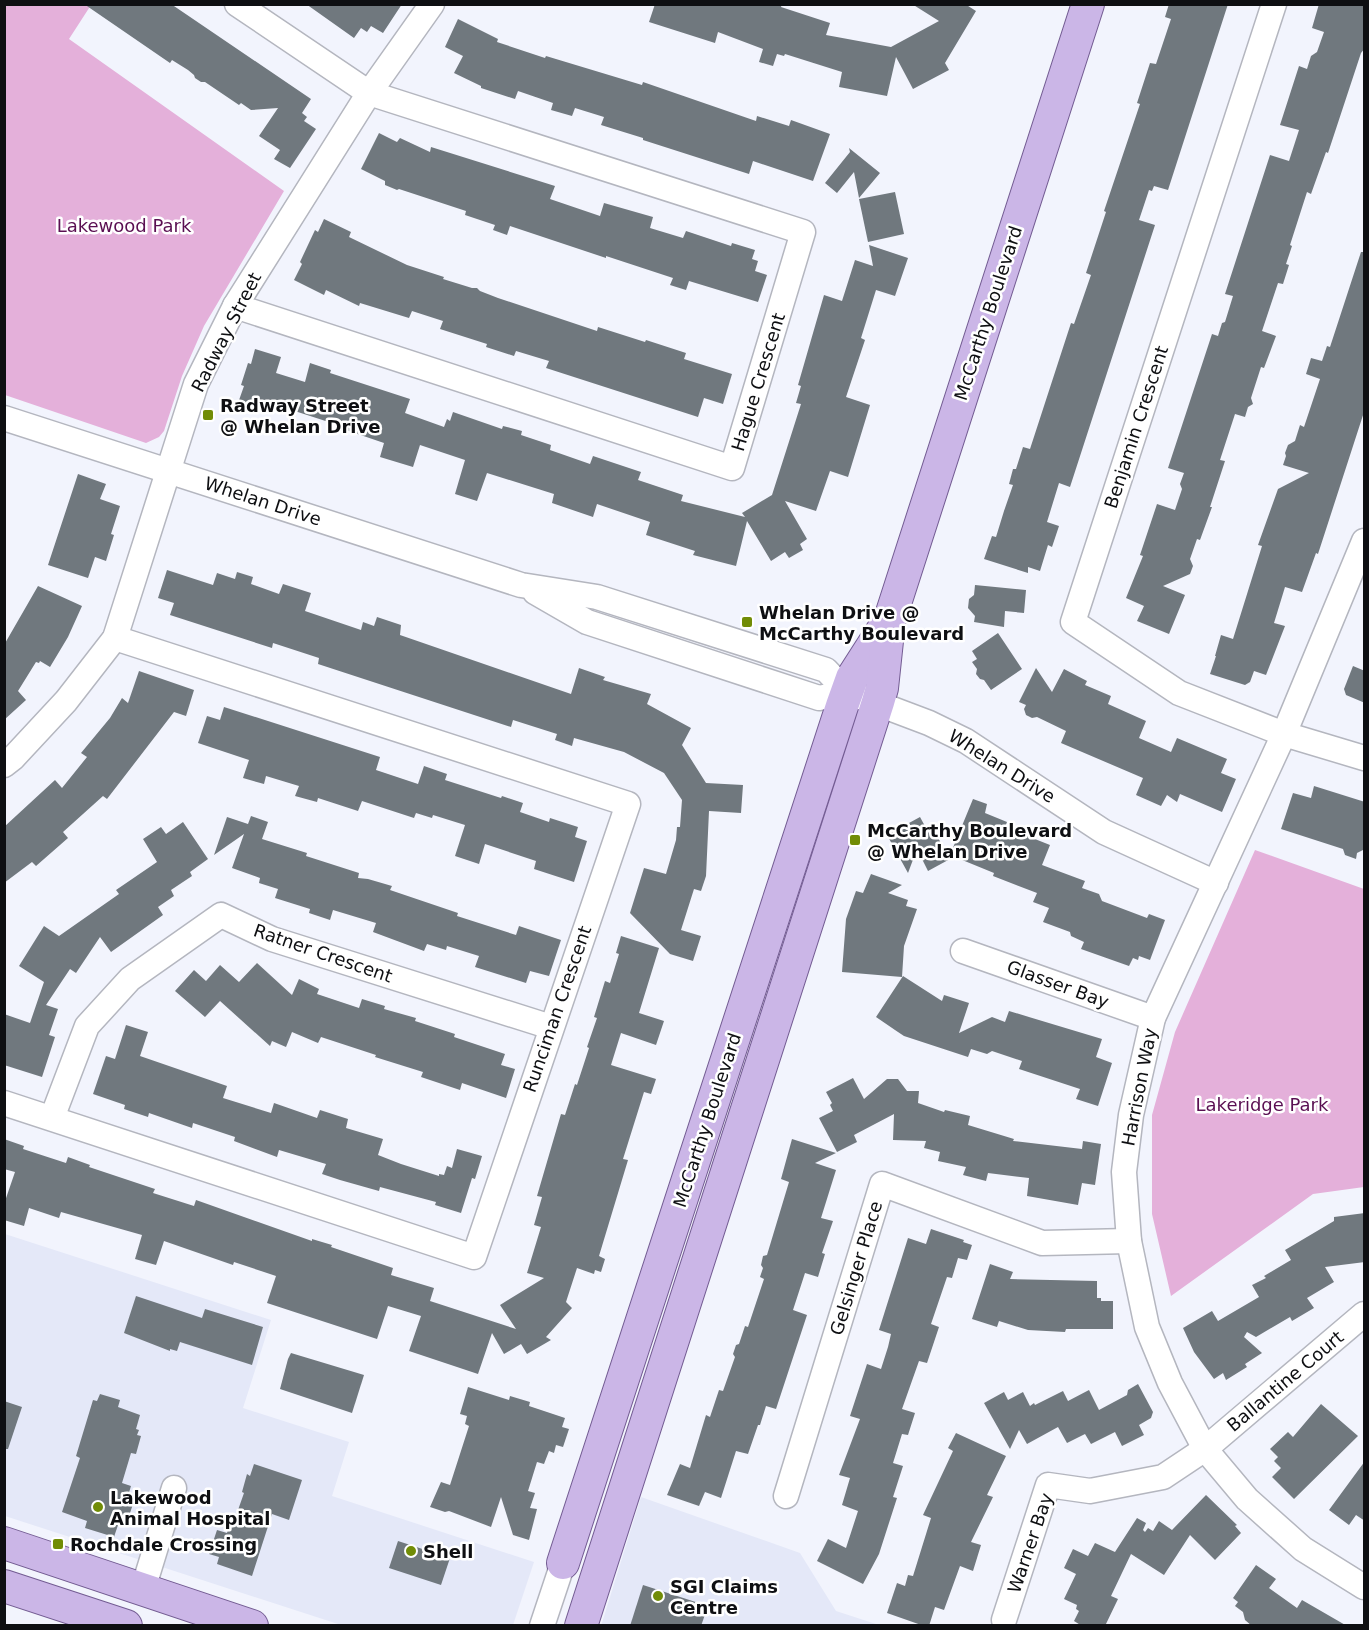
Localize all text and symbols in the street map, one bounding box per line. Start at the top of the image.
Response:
park label: Lakewood Park [57,215,192,236]
street label: McCarthy Boulevard [950,223,1026,403]
street label: Radway Street [187,269,265,395]
street label: Hague Crescent [727,310,789,454]
street label: Benjamin Crescent [1100,343,1172,511]
place label: Radway Street @ Whelan Drive [220,395,380,437]
marker: Radway Street @ Whelan Drive [201,408,215,422]
street label: Whelan Drive [202,472,324,530]
place label: Whelan Drive @ McCarthy Boulevard [759,602,964,644]
marker: Whelan Drive @ McCarthy Boulevard [740,615,754,629]
street label: Whelan Drive [945,725,1059,807]
place label: McCarthy Boulevard @ Whelan Drive [867,820,1072,862]
marker: McCarthy Boulevard @ Whelan Drive [848,833,862,847]
street label: Ratner Crescent [251,919,395,987]
street label: Runciman Crescent [519,923,595,1095]
street label: Glasser Bay [1004,956,1112,1012]
street label: Harrison Way [1117,1026,1161,1148]
street label: McCarthy Boulevard [669,1030,745,1210]
park label: Lakeridge Park [1196,1094,1329,1115]
street label: Gelsinger Place [826,1198,886,1338]
street label: Ballantine Court [1223,1326,1347,1436]
place label: Lakewood Animal Hospital [110,1487,270,1529]
street label: Warner Bay [1003,1490,1057,1596]
marker: Lakewood Animal Hospital [91,1500,105,1514]
place label: Rochdale Crossing [70,1534,257,1555]
marker: Rochdale Crossing [51,1537,65,1551]
place label: Shell [423,1541,473,1562]
marker: Shell [404,1544,418,1558]
place label: SGI Claims Centre [670,1576,778,1618]
marker: SGI Claims Centre [651,1589,665,1603]

